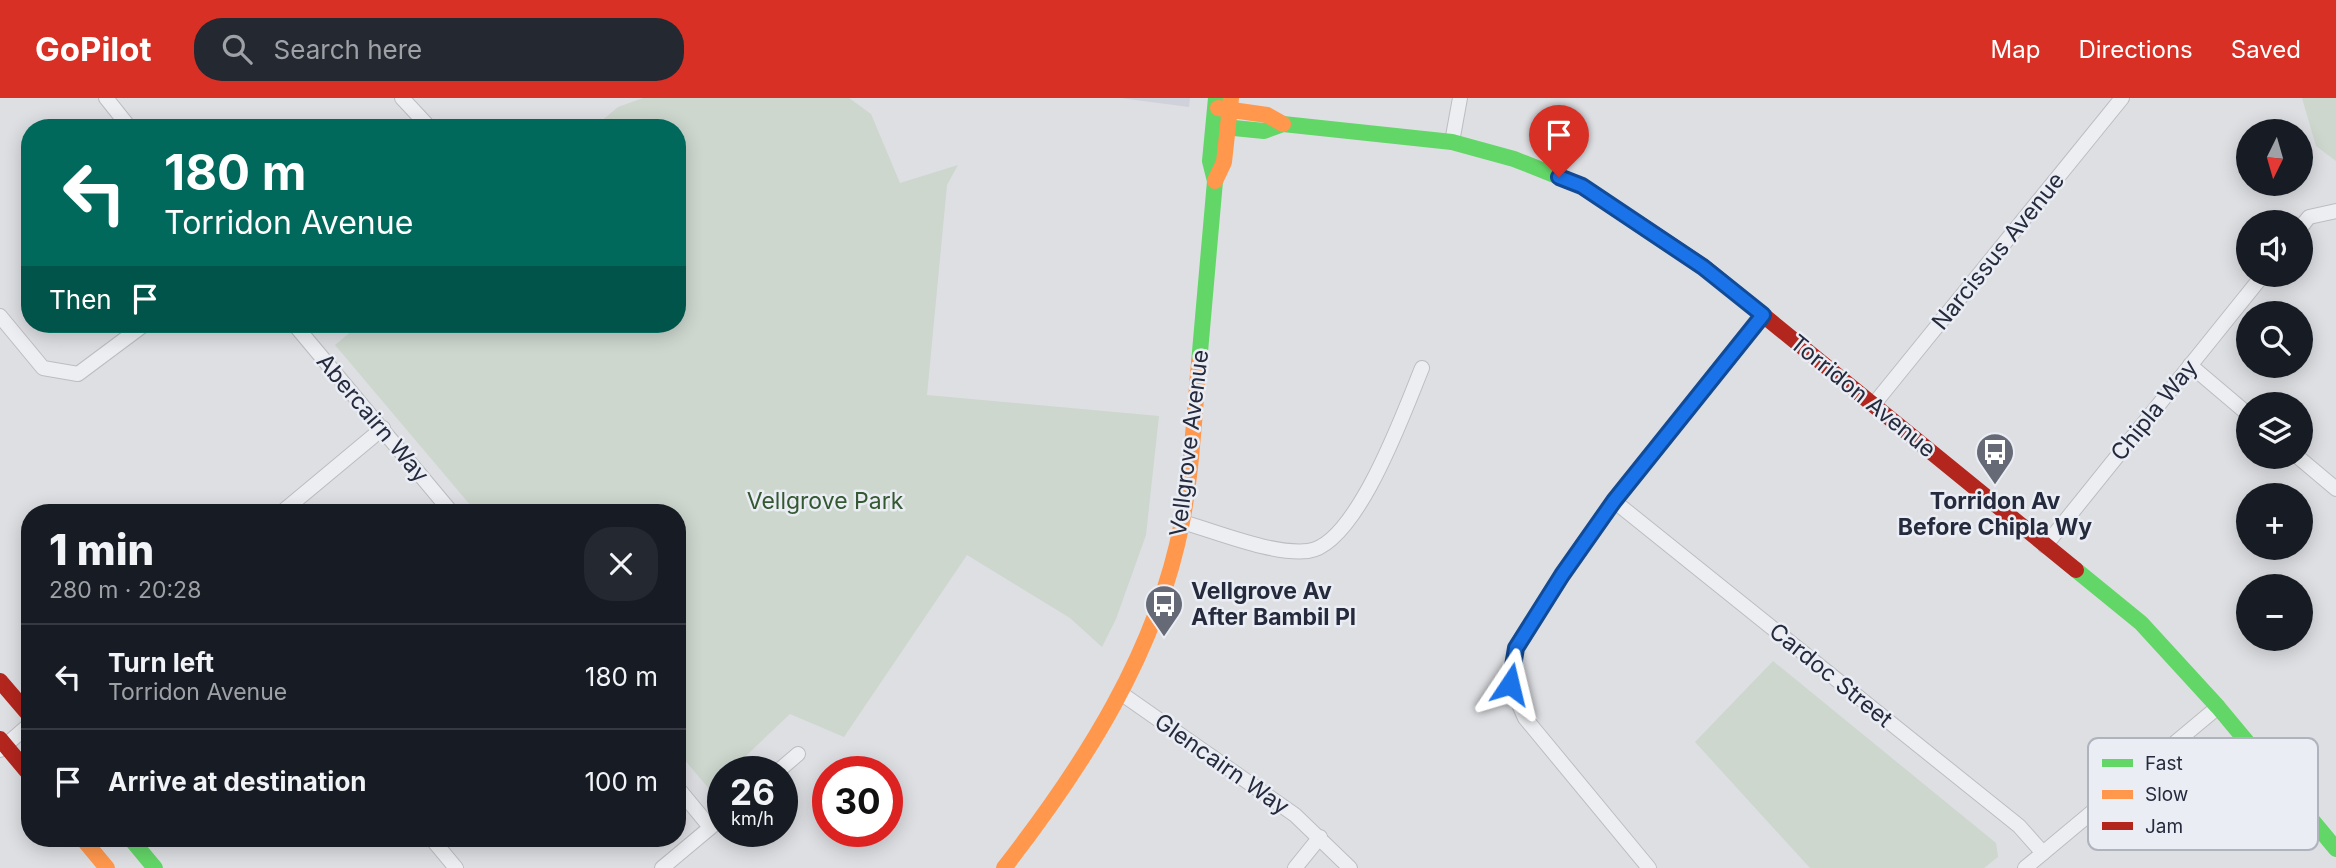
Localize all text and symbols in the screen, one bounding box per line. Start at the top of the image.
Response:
search box [194,18,684,81]
text: GoPilot [35,29,152,69]
icon: search [218,30,256,68]
text: Search here [274,34,422,65]
text: Map [1991,35,2040,64]
text: Directions [2078,35,2193,64]
text: Saved [2231,35,2301,64]
pin [1529,105,1589,177]
icon: arrive [1540,116,1578,154]
north arrow [2236,119,2314,196]
map controls [2236,119,2313,651]
text: 180 m [164,143,306,202]
icon: left [49,147,140,238]
street label: Narcissus Avenue [1926,167,2070,335]
text: Torridon Avenue [164,203,413,242]
button: sound [2236,210,2313,287]
icon: arrive [126,280,164,318]
text: Then [49,284,112,315]
button: search [2236,301,2313,378]
street label: Torridon Avenue [1785,329,1941,463]
street label: Abercairn Way [311,348,435,488]
street label: Vellgrove Avenue [1164,348,1214,538]
street label: Chipla Way [2105,354,2203,466]
button: layers [2236,392,2313,469]
bus stop icon: Torridon Av Before Chipla Wy [1974,431,2016,486]
button: + [2236,483,2313,560]
park label: Vellgrove Park [747,487,904,515]
place label: Torridon Av Before Chipla Wy [1898,487,2092,541]
text: 1 min [49,524,154,575]
button: close [584,527,658,601]
button: − [2236,574,2313,651]
text: 280 m · 20:28 [49,576,201,604]
place label: Vellgrove Av After Bambil Pl [1191,577,1356,631]
bus stop icon: Vellgrove Av After Bambil Pl [1143,583,1185,638]
street label: Cardoc Street [1764,617,1899,733]
text: Turn left [108,647,214,678]
position arrow [1473,647,1547,721]
icon: left [49,658,87,696]
text: 180 m [585,661,658,692]
text: Torridon Avenue [108,678,287,706]
street label: Glencairn Way [1149,707,1295,821]
legend [2088,738,2318,850]
text: Fast [2145,752,2183,775]
speed limit sign: 30 [812,756,903,847]
icon: arrive [49,763,87,801]
text: Arrive at destination [108,766,367,797]
text: 100 m [585,766,658,797]
text: 26 [730,771,775,813]
text: Slow [2145,783,2188,806]
text: km/h [731,808,774,829]
text: Jam [2145,815,2183,838]

